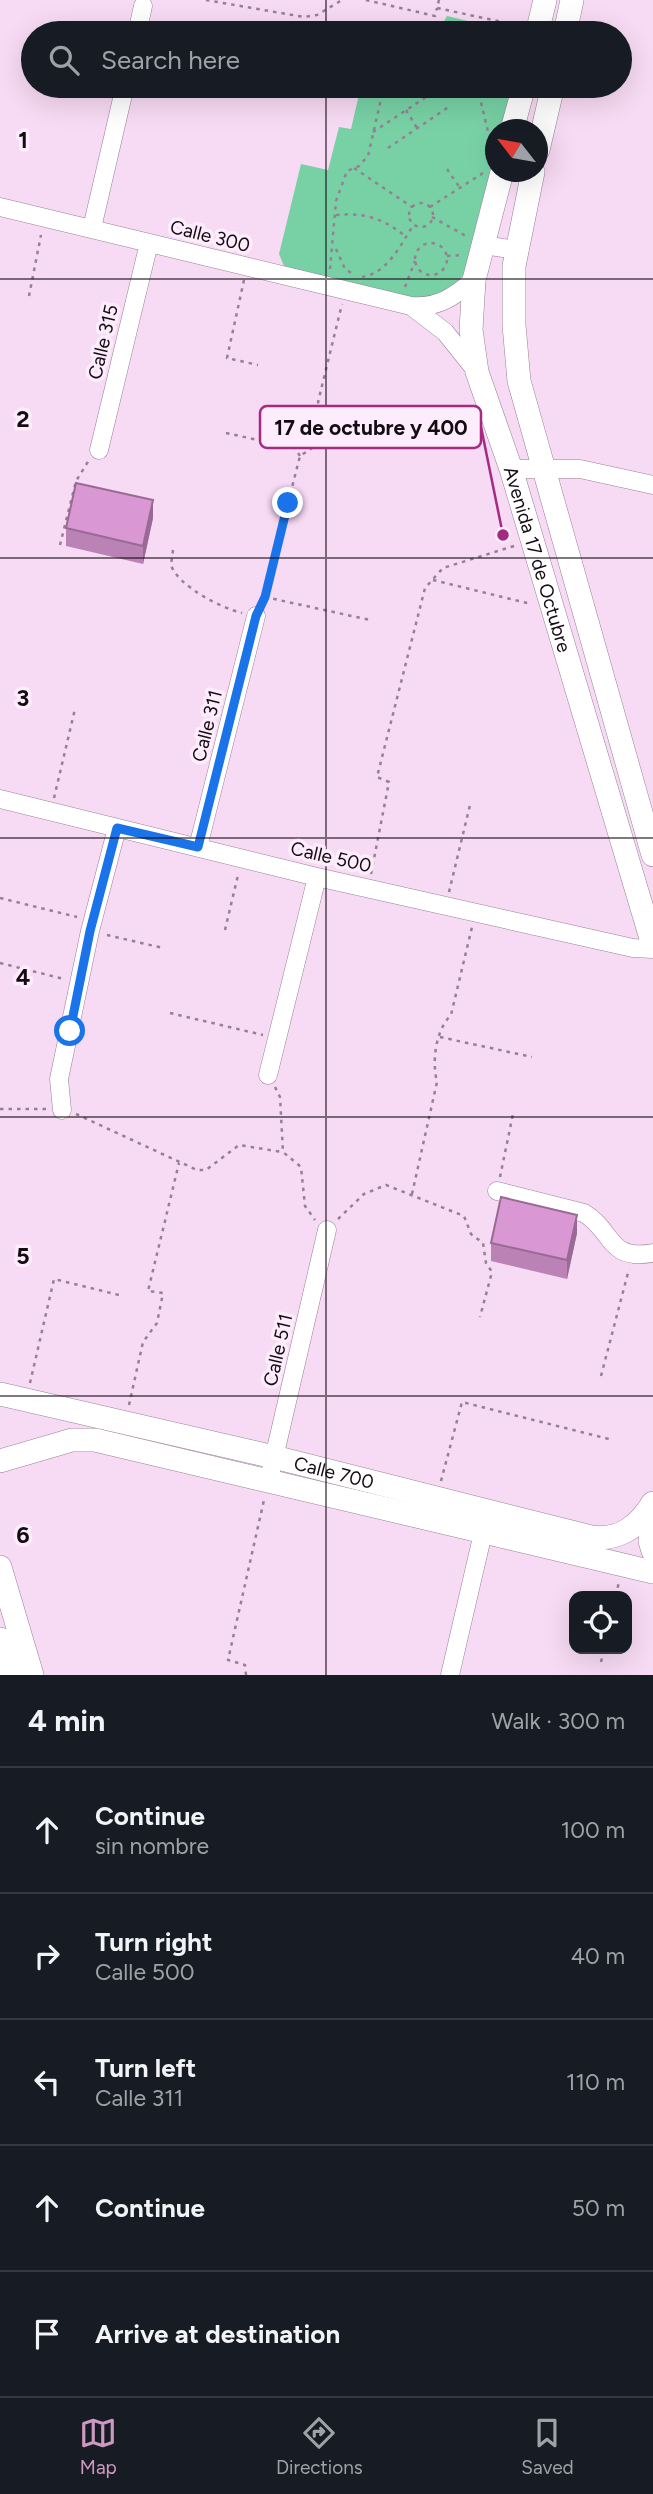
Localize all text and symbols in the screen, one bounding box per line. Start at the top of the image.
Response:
search box [21,21,632,98]
icon: search [45,41,83,79]
text: Search here [101,44,240,76]
north arrow [485,119,548,182]
text: 1 [18,126,28,154]
street label: Calle 300 [168,215,252,257]
street label: Calle 315 [83,302,123,382]
text: 2 [16,405,30,433]
callout: 17 de octubre y 400 [260,406,481,448]
text: 17 de octubre y 400 [274,415,468,440]
street label: Avenida 17 de Octubre [499,463,577,655]
route end [272,487,303,518]
text: 3 [17,684,29,712]
street label: Calle 311 [187,688,227,764]
street label: Calle 500 [288,837,374,877]
text: 4 [16,963,30,991]
route start [54,1015,85,1046]
text: 5 [16,1242,30,1270]
street label: Calle 511 [259,1312,297,1388]
street label: Calle 700 [292,1451,376,1493]
text: 6 [16,1521,30,1549]
map controls [569,1591,632,1654]
button: locate [569,1591,632,1654]
text: 4 min [28,1702,105,1739]
text: Walk · 300 m [491,1707,625,1735]
text: Continue [95,1800,205,1832]
icon: ahead [28,1811,66,1849]
text: 100 m [561,1816,625,1844]
text: sin nombre [95,1832,209,1860]
text: Turn right [95,1926,212,1958]
icon: right [28,1937,66,1975]
text: 40 m [571,1942,625,1970]
text: Calle 500 [95,1958,194,1986]
text: Turn left [95,2052,196,2084]
icon: left [28,2063,66,2101]
text: 110 m [566,2068,625,2096]
text: Calle 311 [95,2084,183,2112]
icon: ahead [28,2189,66,2227]
text: Continue [95,2192,205,2224]
text: 50 m [572,2194,625,2222]
icon: arrive [28,2315,66,2353]
text: Arrive at destination [95,2318,340,2350]
tab: Map [79,2414,117,2479]
tab: Directions [276,2414,363,2479]
tab: Saved [521,2414,574,2479]

